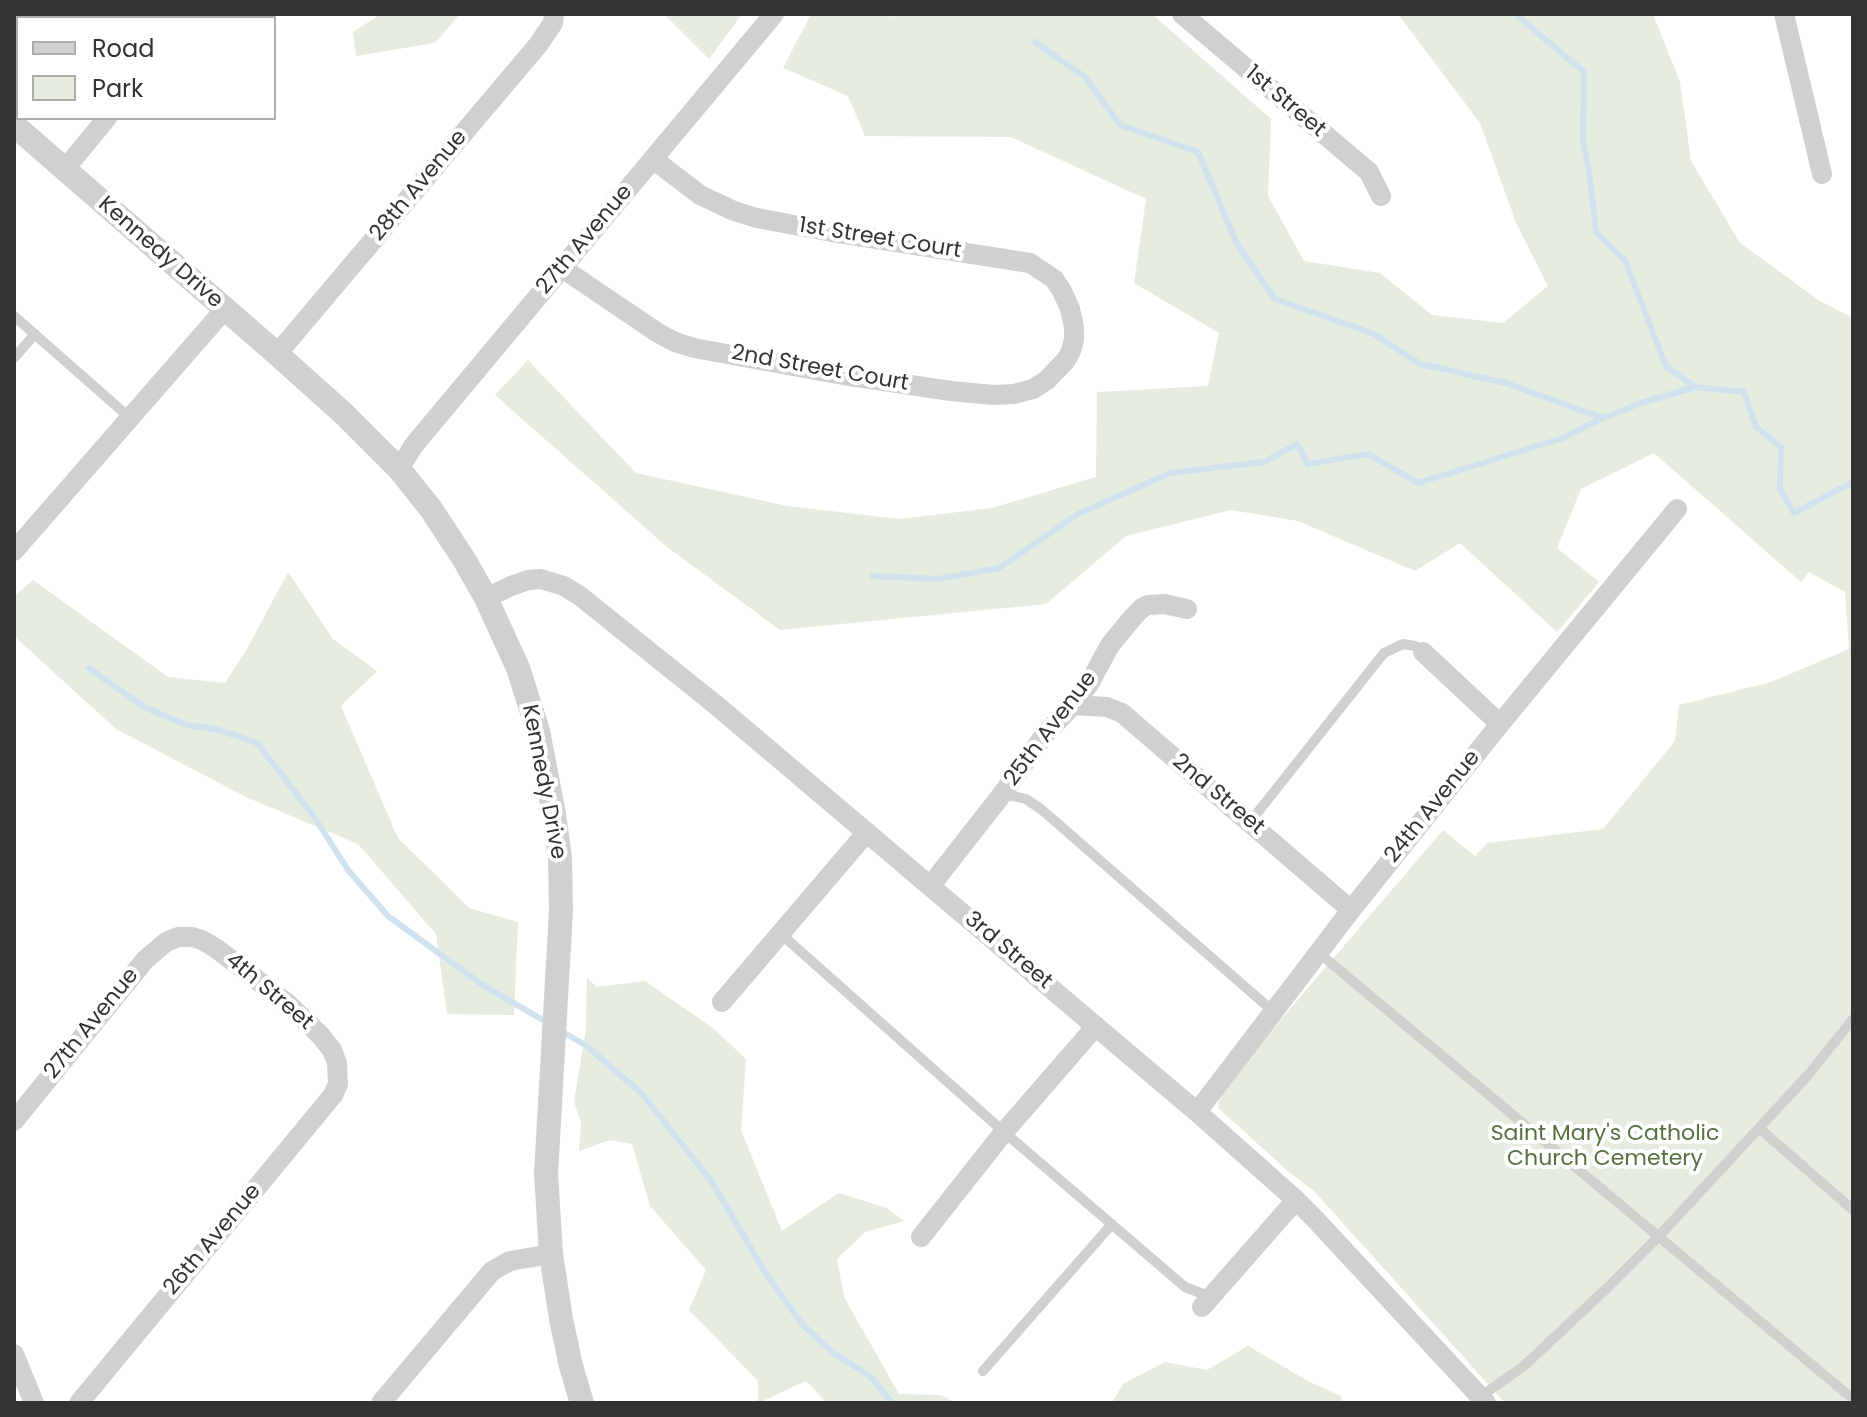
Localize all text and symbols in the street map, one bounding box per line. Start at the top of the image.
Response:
legend [16,16,276,120]
text: Road [92,32,154,65]
street label: 1st Street [1239,61,1331,143]
text: Park [92,72,143,105]
street label: 28th Avenue [365,125,473,247]
street label: 27th Avenue [531,180,639,300]
street label: Kennedy Drive [92,192,228,314]
street label: 1st Street Court [797,213,963,265]
street label: 2nd Street Court [730,340,910,398]
street label: 25th Avenue [999,666,1103,792]
street label: Kennedy Drive [515,702,571,862]
street label: 24th Avenue [1380,745,1486,869]
street label: 2nd Street [1167,749,1269,841]
street label: 3rd Street [959,907,1057,995]
street label: 4th Street [220,948,318,1036]
street label: 27th Avenue [39,963,145,1085]
park label: Saint Mary's Catholic Church Cemetery [1491,1121,1719,1172]
street label: 26th Avenue [159,1179,267,1301]

